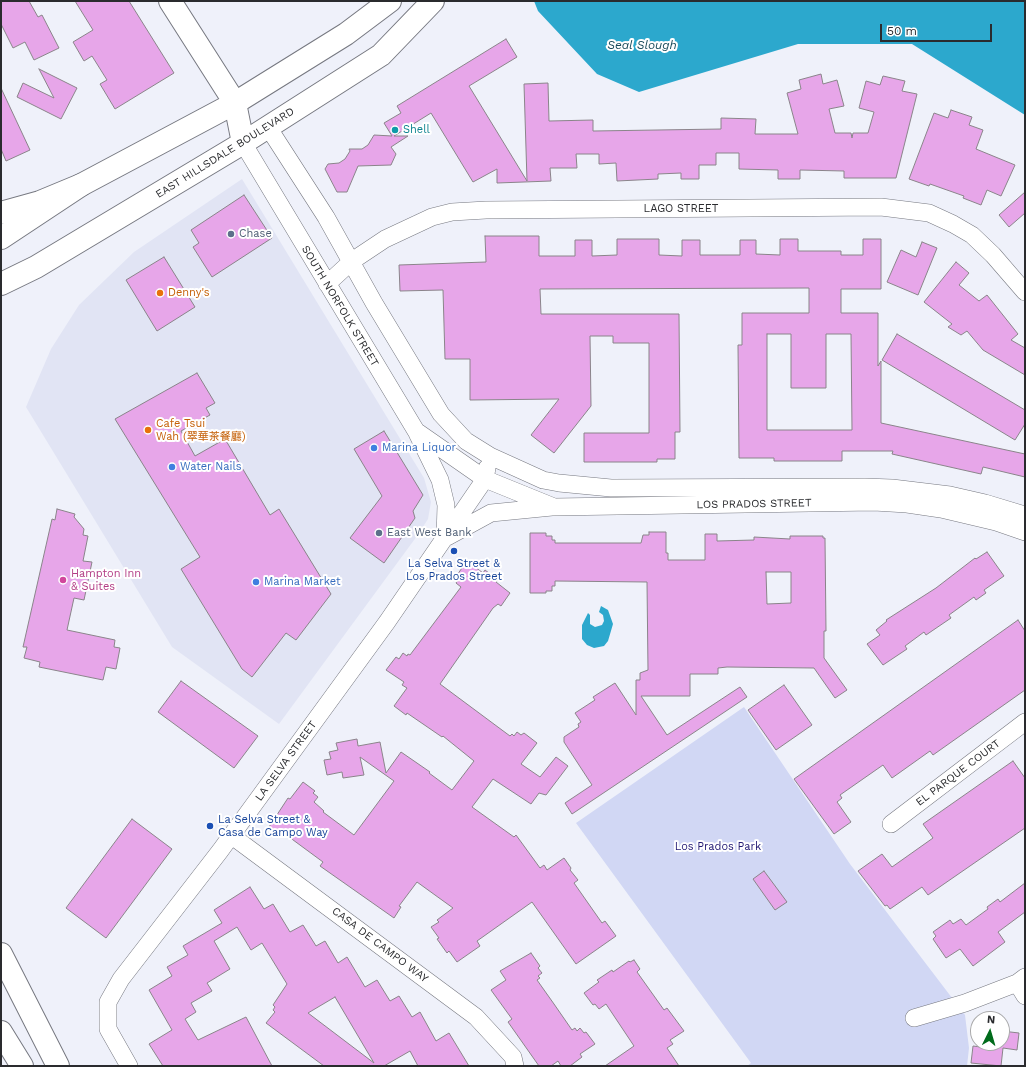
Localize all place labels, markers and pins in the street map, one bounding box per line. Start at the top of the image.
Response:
place label: Shell [403,123,430,137]
marker: Shell [390,125,400,135]
place label: Chase [239,227,272,241]
marker: Chase [226,229,236,239]
place label: Denny's [168,286,210,300]
marker: Denny's [155,288,165,298]
place label: Cafe Tsui Wah (翠華茶餐廳) [156,417,246,443]
marker: Cafe Tsui Wah (翠華茶餐廳) [143,425,153,435]
place label: Marina Liquor [382,441,456,455]
marker: Marina Liquor [369,443,379,453]
place label: Water Nails [180,460,242,474]
marker: Water Nails [167,462,177,472]
place label: East West Bank [387,526,472,540]
marker: East West Bank [374,528,384,538]
marker: La Selva Street & Los Prados Street [449,546,459,556]
place label: La Selva Street & Los Prados Street [406,557,502,583]
place label: Hampton Inn & Suites [71,567,141,593]
marker: Hampton Inn & Suites [58,575,68,585]
place label: Marina Market [264,575,341,589]
marker: Marina Market [251,577,261,587]
place label: La Selva Street & Casa de Campo Way [218,813,328,839]
marker: La Selva Street & Casa de Campo Way [205,821,215,831]

